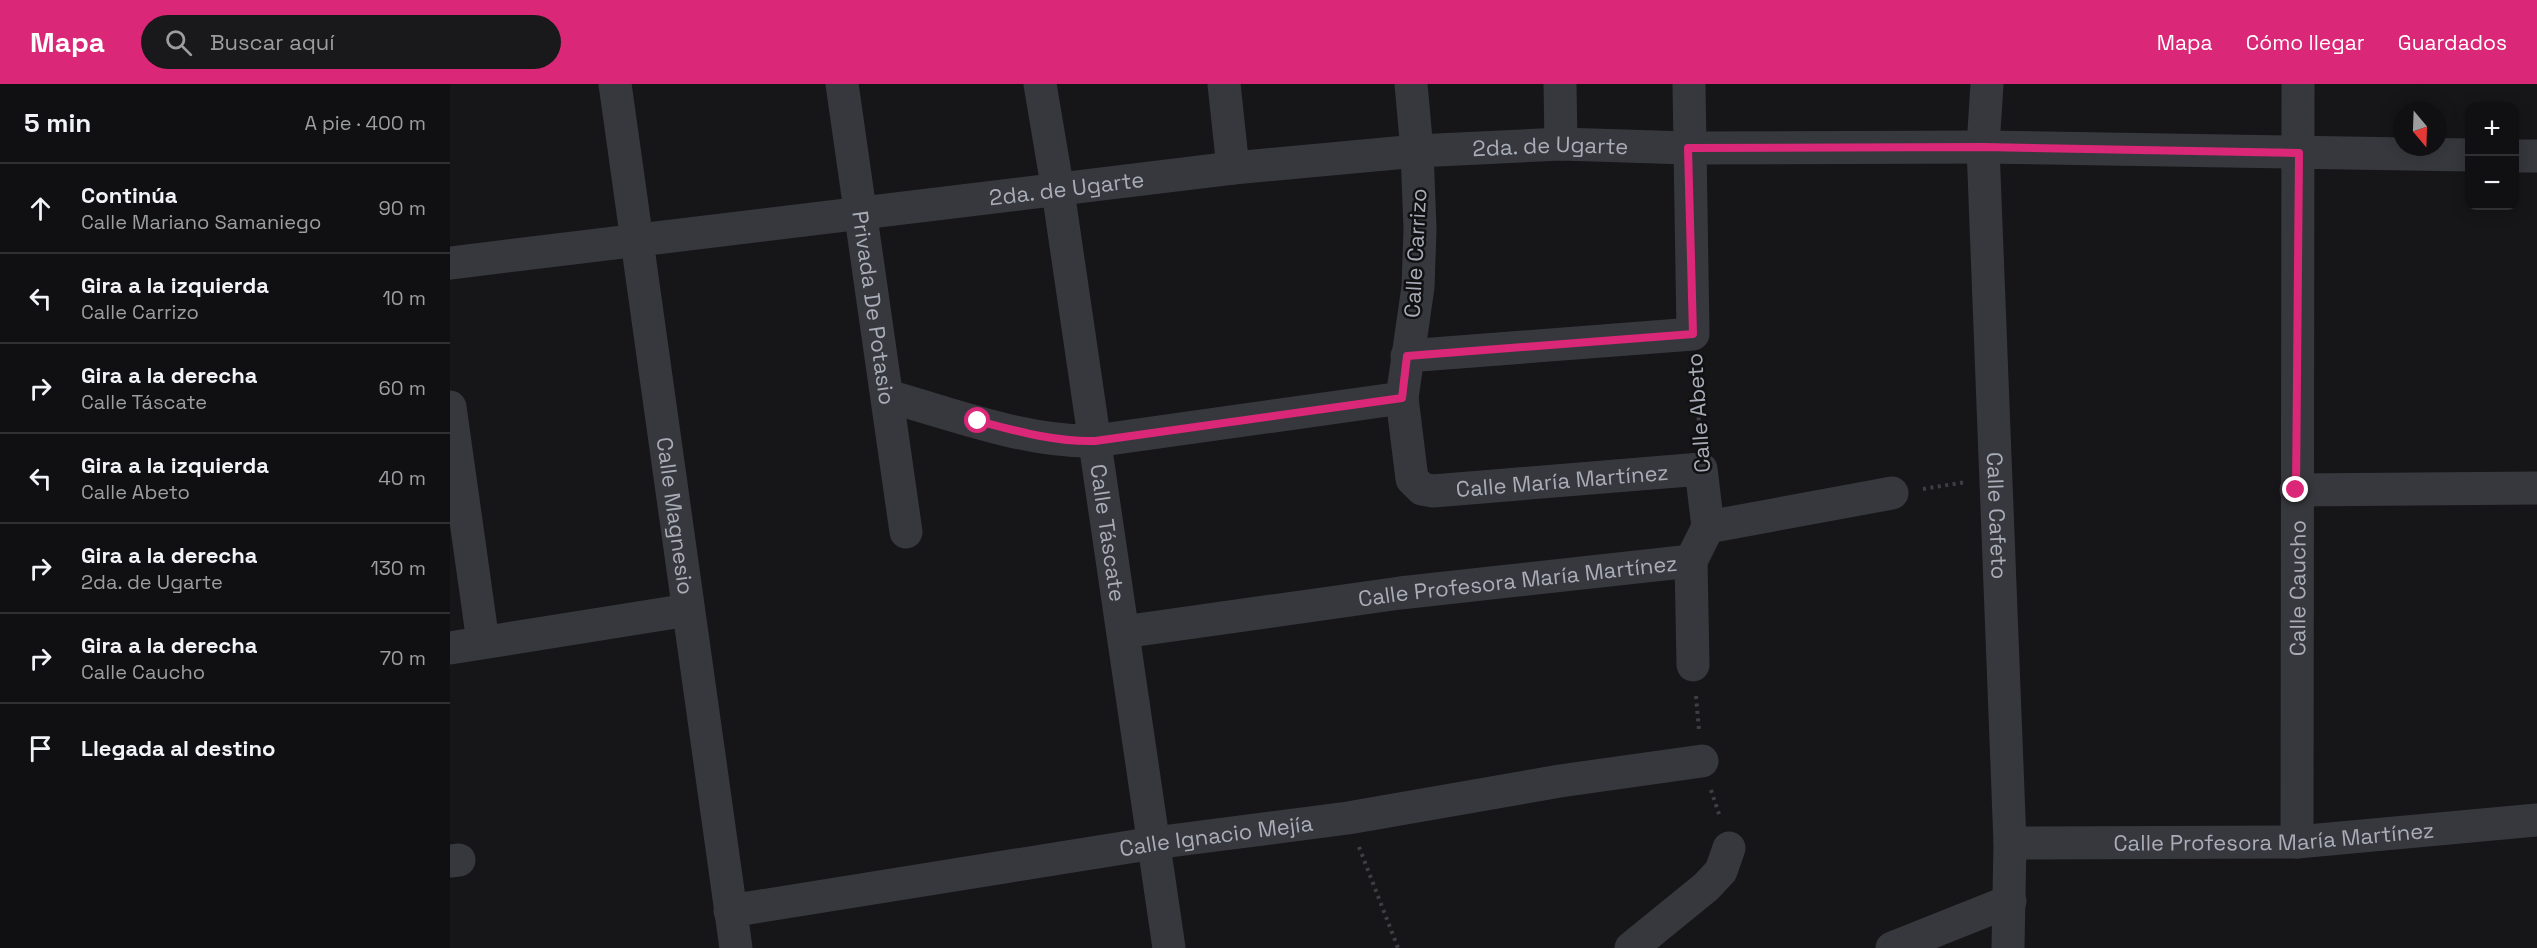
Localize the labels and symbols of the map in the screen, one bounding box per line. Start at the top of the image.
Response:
north arrow [2393,102,2447,156]
street label: 2da. de Ugarte [1472,130,1629,162]
street label: 2da. de Ugarte [987,165,1146,211]
street label: Calle Carrizo [1398,188,1432,318]
street label: Privada De Potasio [846,209,902,407]
street label: Calle Abeto [1680,352,1716,474]
route start [964,407,990,433]
street label: Calle Magnesio [651,435,700,596]
street label: Calle Cafeto [1981,451,2014,580]
street label: Calle María Martínez [1455,458,1669,503]
street label: Calle Táscate [1084,462,1132,604]
route end [2282,476,2308,502]
street label: Calle Caucho [2283,520,2311,656]
street label: Calle Profesora María Martínez [1356,549,1679,613]
street label: Calle Ignacio Mejía [1117,809,1315,862]
street label: Calle Profesora María Martínez [2113,816,2435,857]

